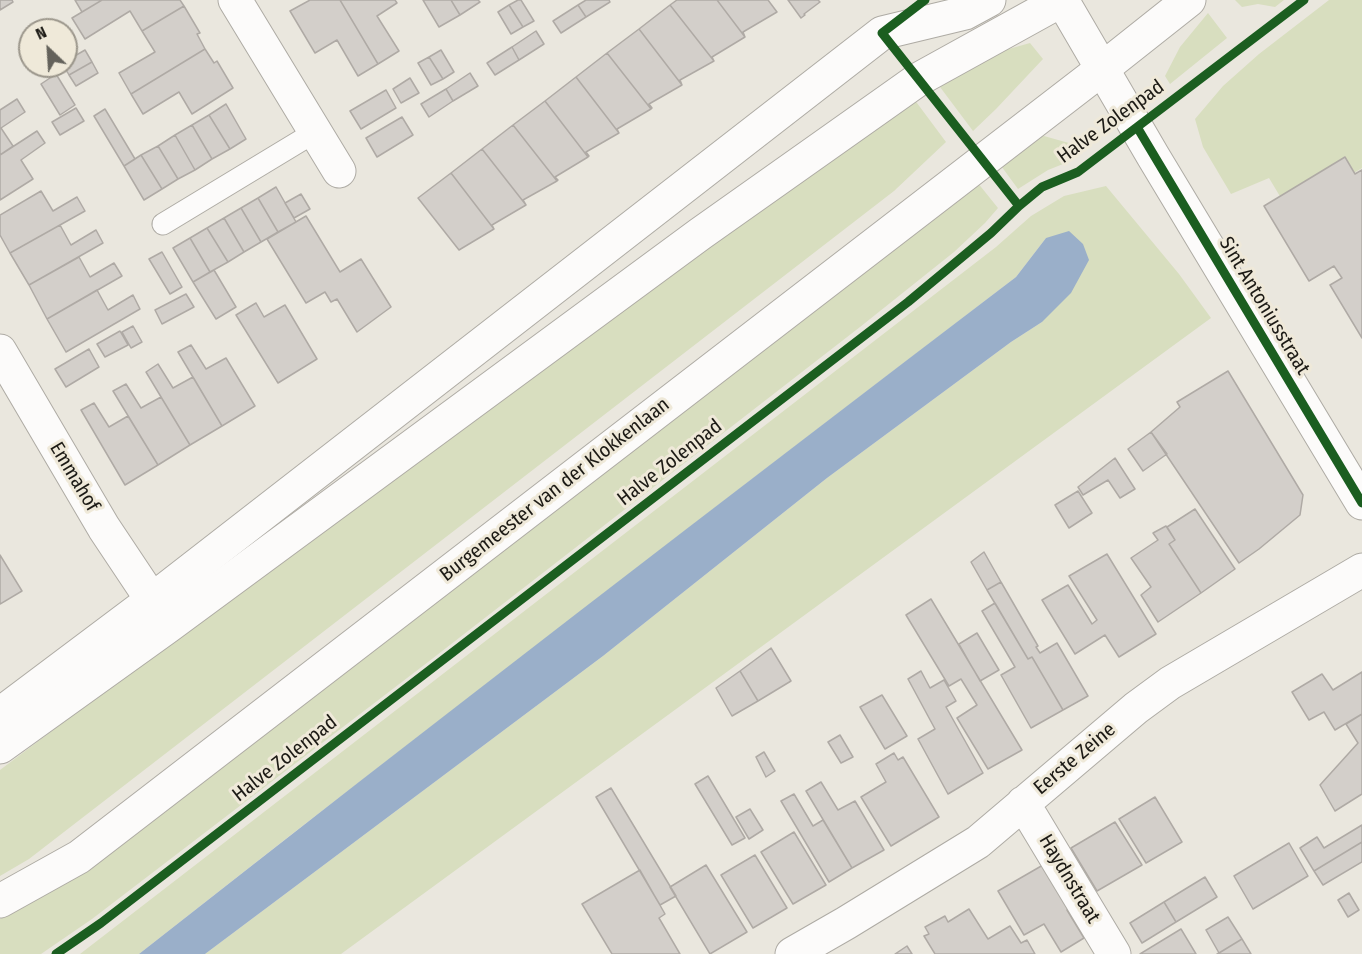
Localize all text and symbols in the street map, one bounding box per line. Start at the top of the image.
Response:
north arrow [18,18,78,78]
text: N [33,22,49,44]
street label: Halve Zolenpad [1053,75,1169,169]
street label: Sint Antoniusstraat [1213,233,1315,379]
street label: Burgemeester van der Klokkenlaan [435,393,675,587]
street label: Halve Zolenpad [613,415,727,511]
street label: Emmahof [44,438,104,516]
street label: Halve Zolenpad [228,711,342,807]
street label: Eerste Zeine [1029,718,1121,800]
street label: Haydnstraat [1033,830,1105,928]

